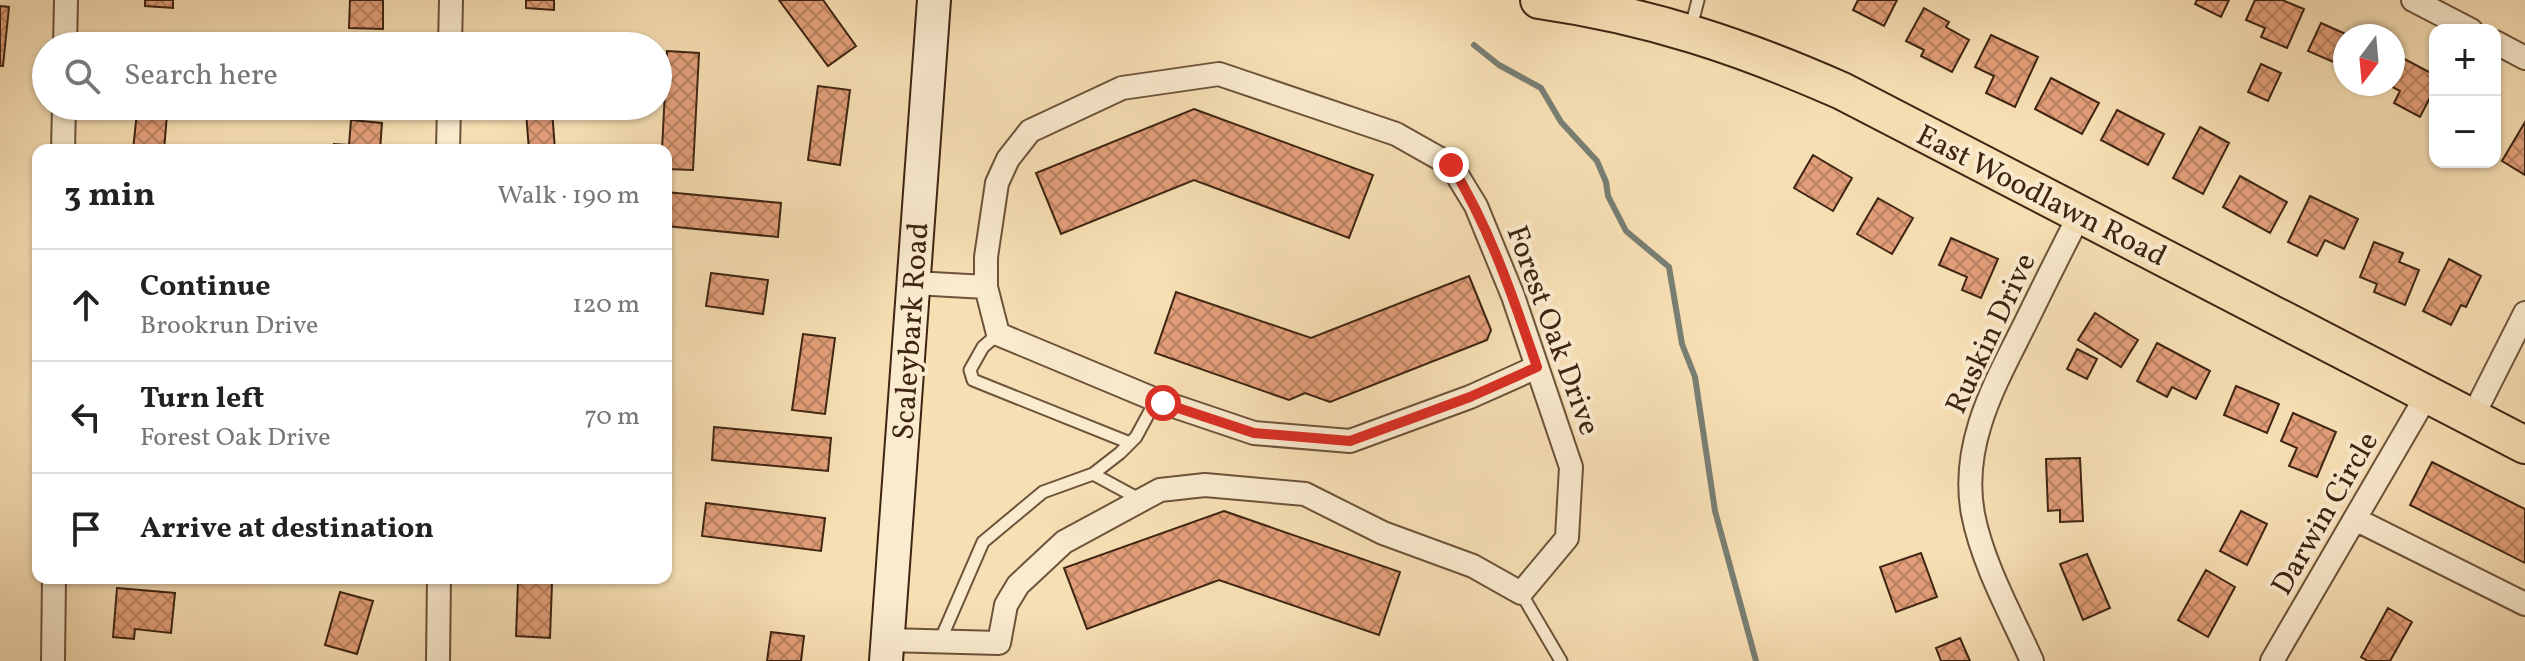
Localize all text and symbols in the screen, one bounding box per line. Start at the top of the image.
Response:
north arrow [2333,24,2405,96]
map controls [2429,24,2501,168]
button: + [2429,24,2501,96]
search box [32,32,672,120]
icon: search [60,54,104,98]
text: Search here [124,55,278,97]
button: − [2429,96,2501,168]
street label: East Woodlawn Road [1909,115,2174,278]
route end [1433,147,1469,183]
text: 3 min [64,173,155,220]
text: Walk · 190 m [497,178,640,214]
street label: Forest Oak Drive [1495,220,1609,441]
street label: Scaleybark Road [883,221,941,441]
street label: Ruskin Drive [1936,247,2047,421]
text: Continue [140,266,271,308]
icon: ahead [64,283,108,327]
text: 120 m [572,287,640,323]
text: Brookrun Drive [140,308,318,344]
text: Turn left [140,378,264,420]
route start [1145,385,1181,421]
icon: left [64,395,108,439]
text: 70 m [585,399,640,435]
text: Forest Oak Drive [140,420,331,456]
street label: Darwin Circle [2262,424,2390,604]
icon: arrive [64,507,108,551]
text: Arrive at destination [140,508,434,550]

